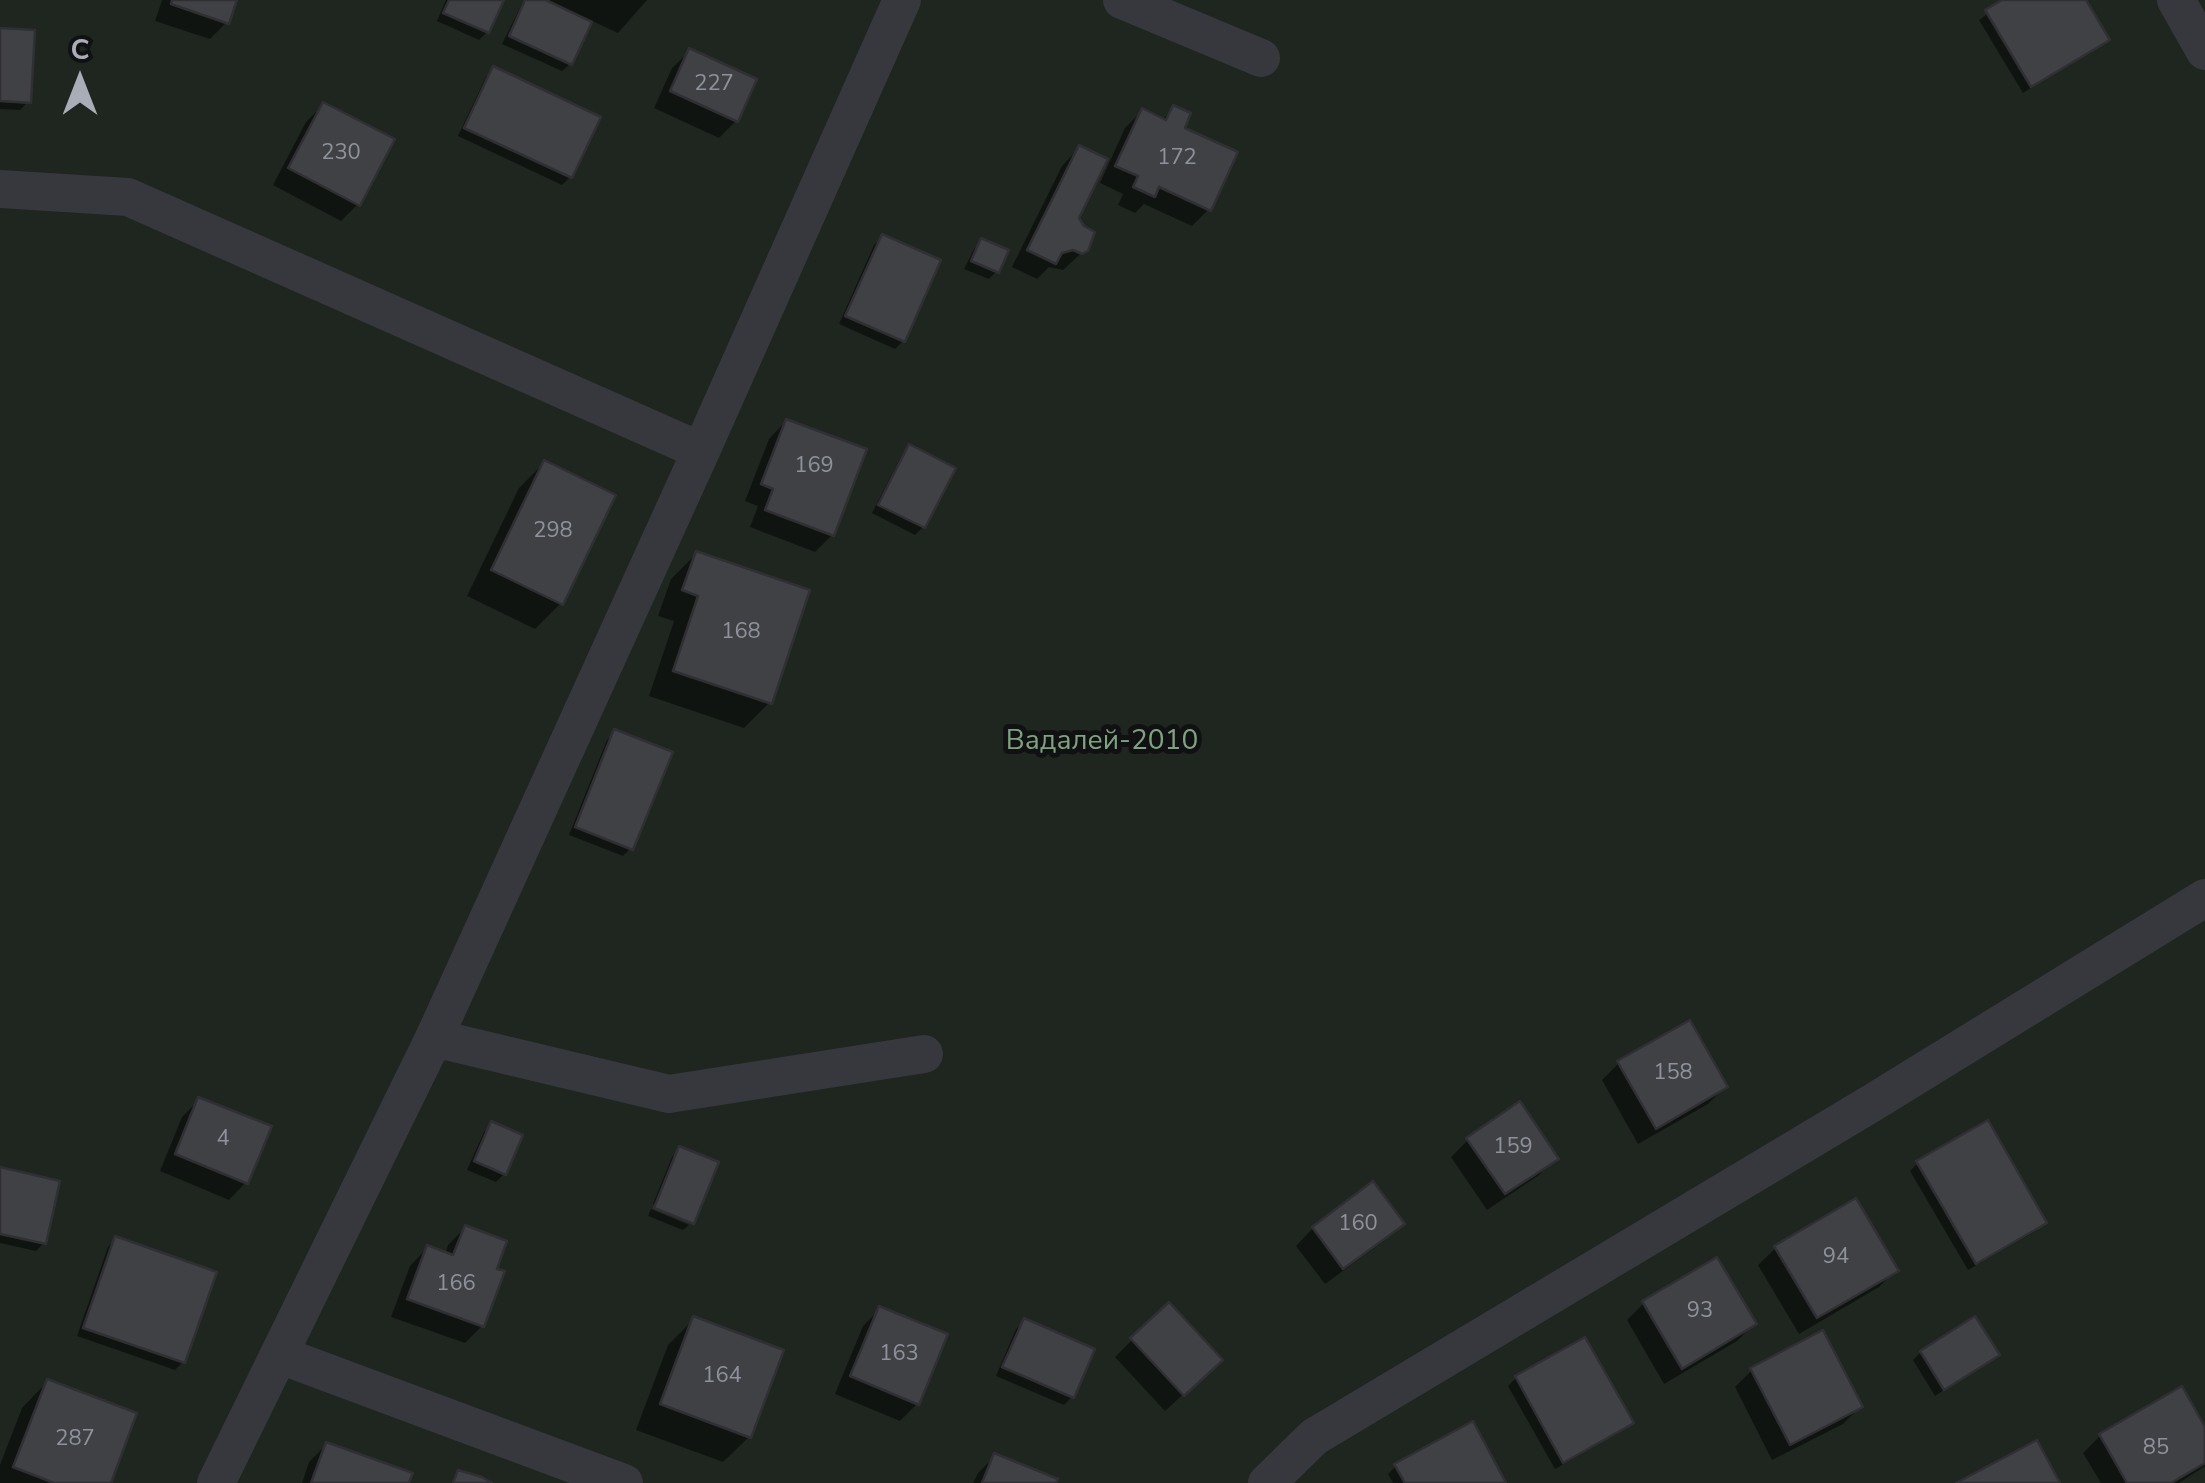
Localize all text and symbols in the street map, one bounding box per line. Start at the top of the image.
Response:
north arrow [30,30,130,130]
text: С [70,31,90,69]
house number: 227 [694,72,734,98]
house number: 230 [321,141,361,167]
house number: 172 [1157,146,1197,172]
house number: 169 [794,454,834,480]
house number: 298 [533,519,573,545]
house number: 168 [721,620,761,646]
park label: Вадалей-2010 [1006,725,1198,759]
house number: 158 [1653,1061,1693,1087]
house number: 4 [216,1127,230,1153]
house number: 159 [1493,1135,1533,1161]
house number: 160 [1338,1212,1378,1238]
house number: 94 [1823,1245,1849,1271]
house number: 166 [436,1272,476,1298]
house number: 93 [1687,1299,1713,1325]
house number: 163 [879,1342,919,1368]
house number: 164 [702,1364,742,1390]
house number: 287 [55,1427,95,1453]
house number: 85 [2143,1436,2169,1462]

